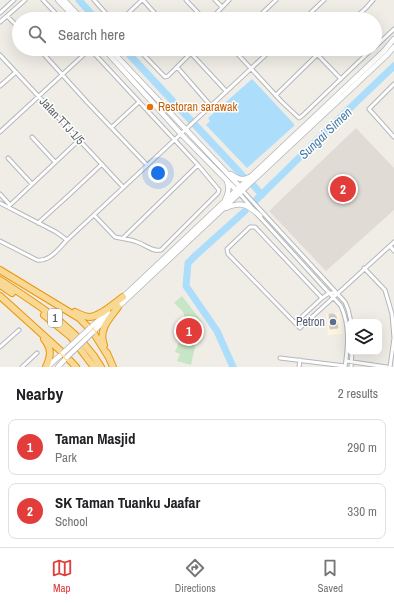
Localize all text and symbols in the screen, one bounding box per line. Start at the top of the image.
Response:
search box [12,12,382,56]
icon: search [26,23,48,45]
text: Search here [58,24,125,45]
street label: Jalan TTJ 1/5 [36,94,88,149]
place label: Restoran sarawak [158,99,237,115]
marker: Restoran sarawak [145,102,155,112]
water label: Sungai Simen [295,104,356,163]
your location [148,163,168,183]
pin: 2 [330,174,356,204]
road number: 1 [48,309,62,327]
place label: Petron [296,314,325,330]
pin: 1 [176,316,202,346]
marker: Petron [328,317,338,327]
map controls [346,319,382,355]
button: layers [346,319,382,355]
text: Nearby [16,382,63,405]
text: 2 results [338,385,378,402]
text: Taman Masjid [55,428,135,449]
text: 1 [27,439,33,456]
text: 290 m [347,439,377,456]
text: Park [55,449,77,466]
text: SK Taman Tuanku Jaafar [55,492,200,513]
text: 2 [27,503,33,520]
text: 330 m [347,503,377,520]
text: School [55,513,88,530]
tab: Map [51,557,73,595]
tab: Directions [175,557,216,595]
tab: Saved [318,557,343,595]

